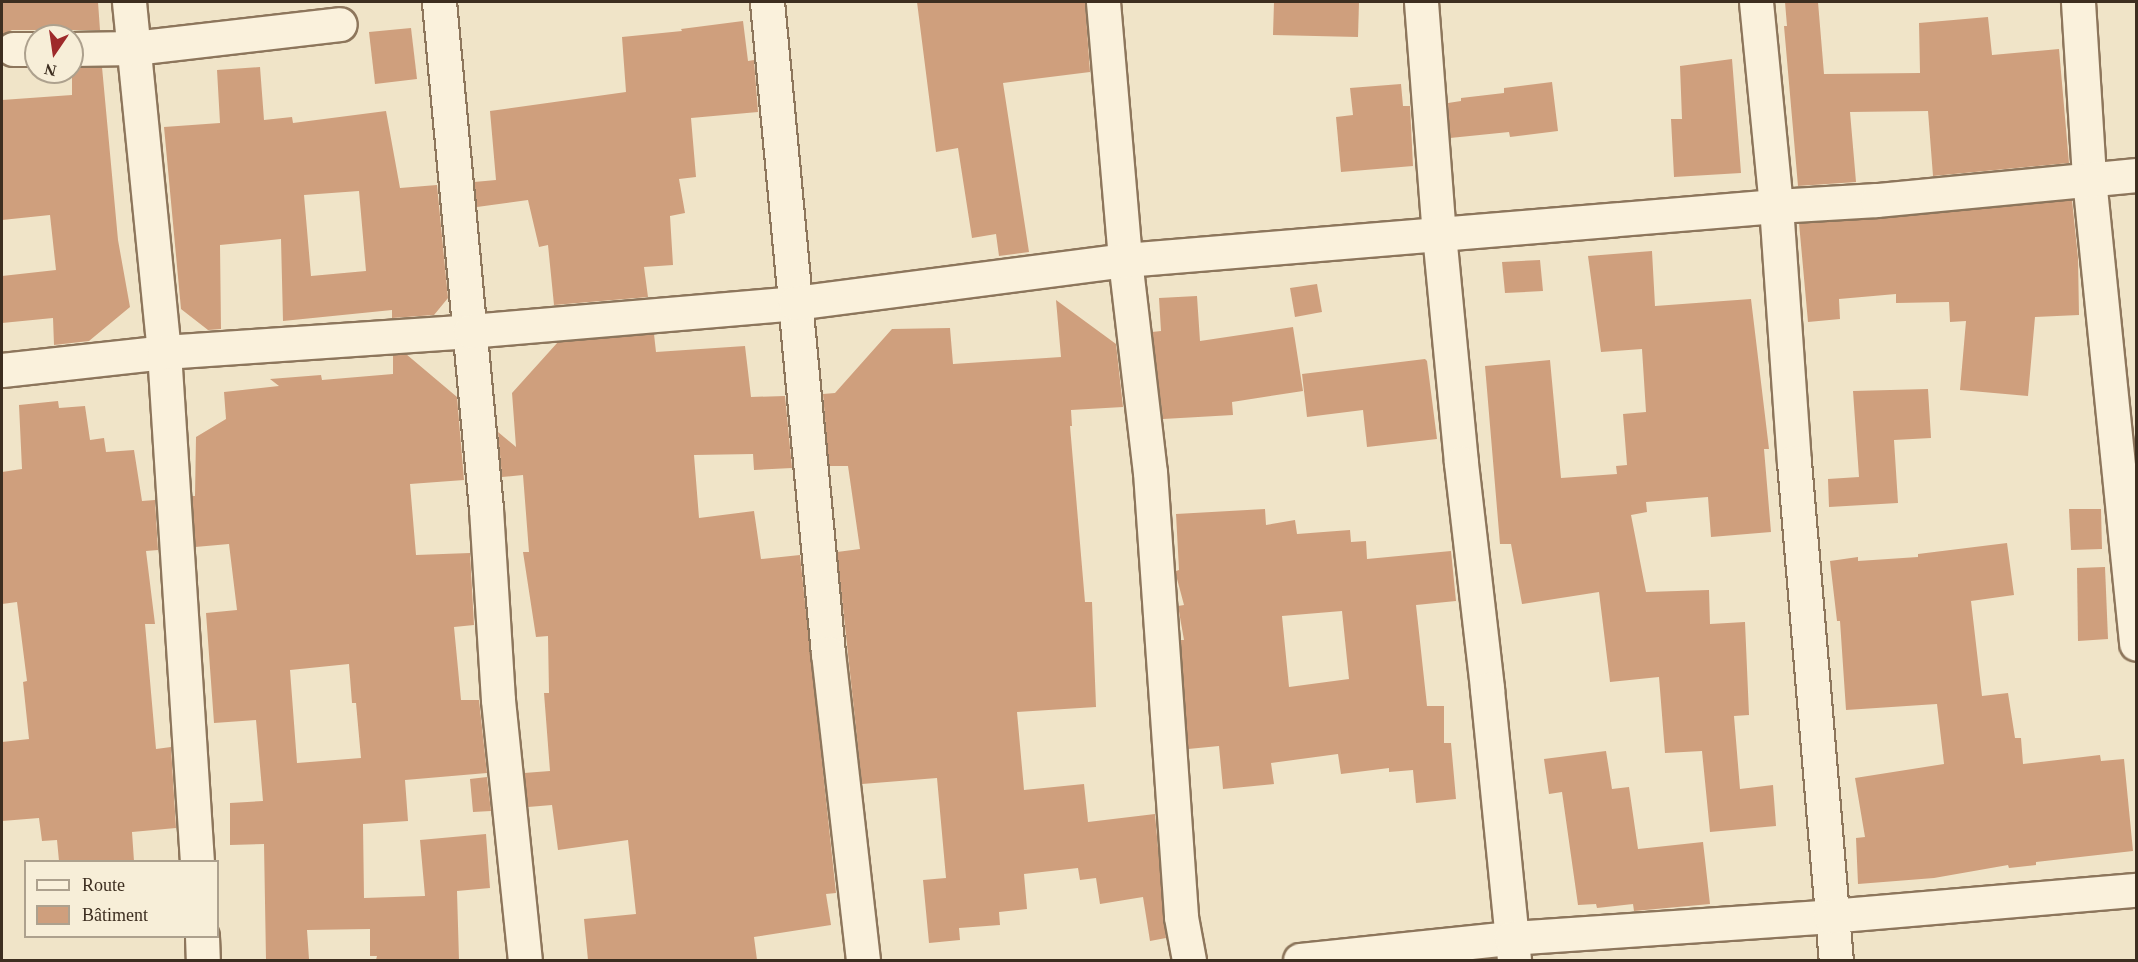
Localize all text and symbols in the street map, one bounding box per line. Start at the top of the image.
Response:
north arrow [24,24,84,84]
text: N [43,60,58,80]
legend [24,860,219,938]
text: Route [82,875,125,895]
text: Bâtiment [82,905,148,925]

